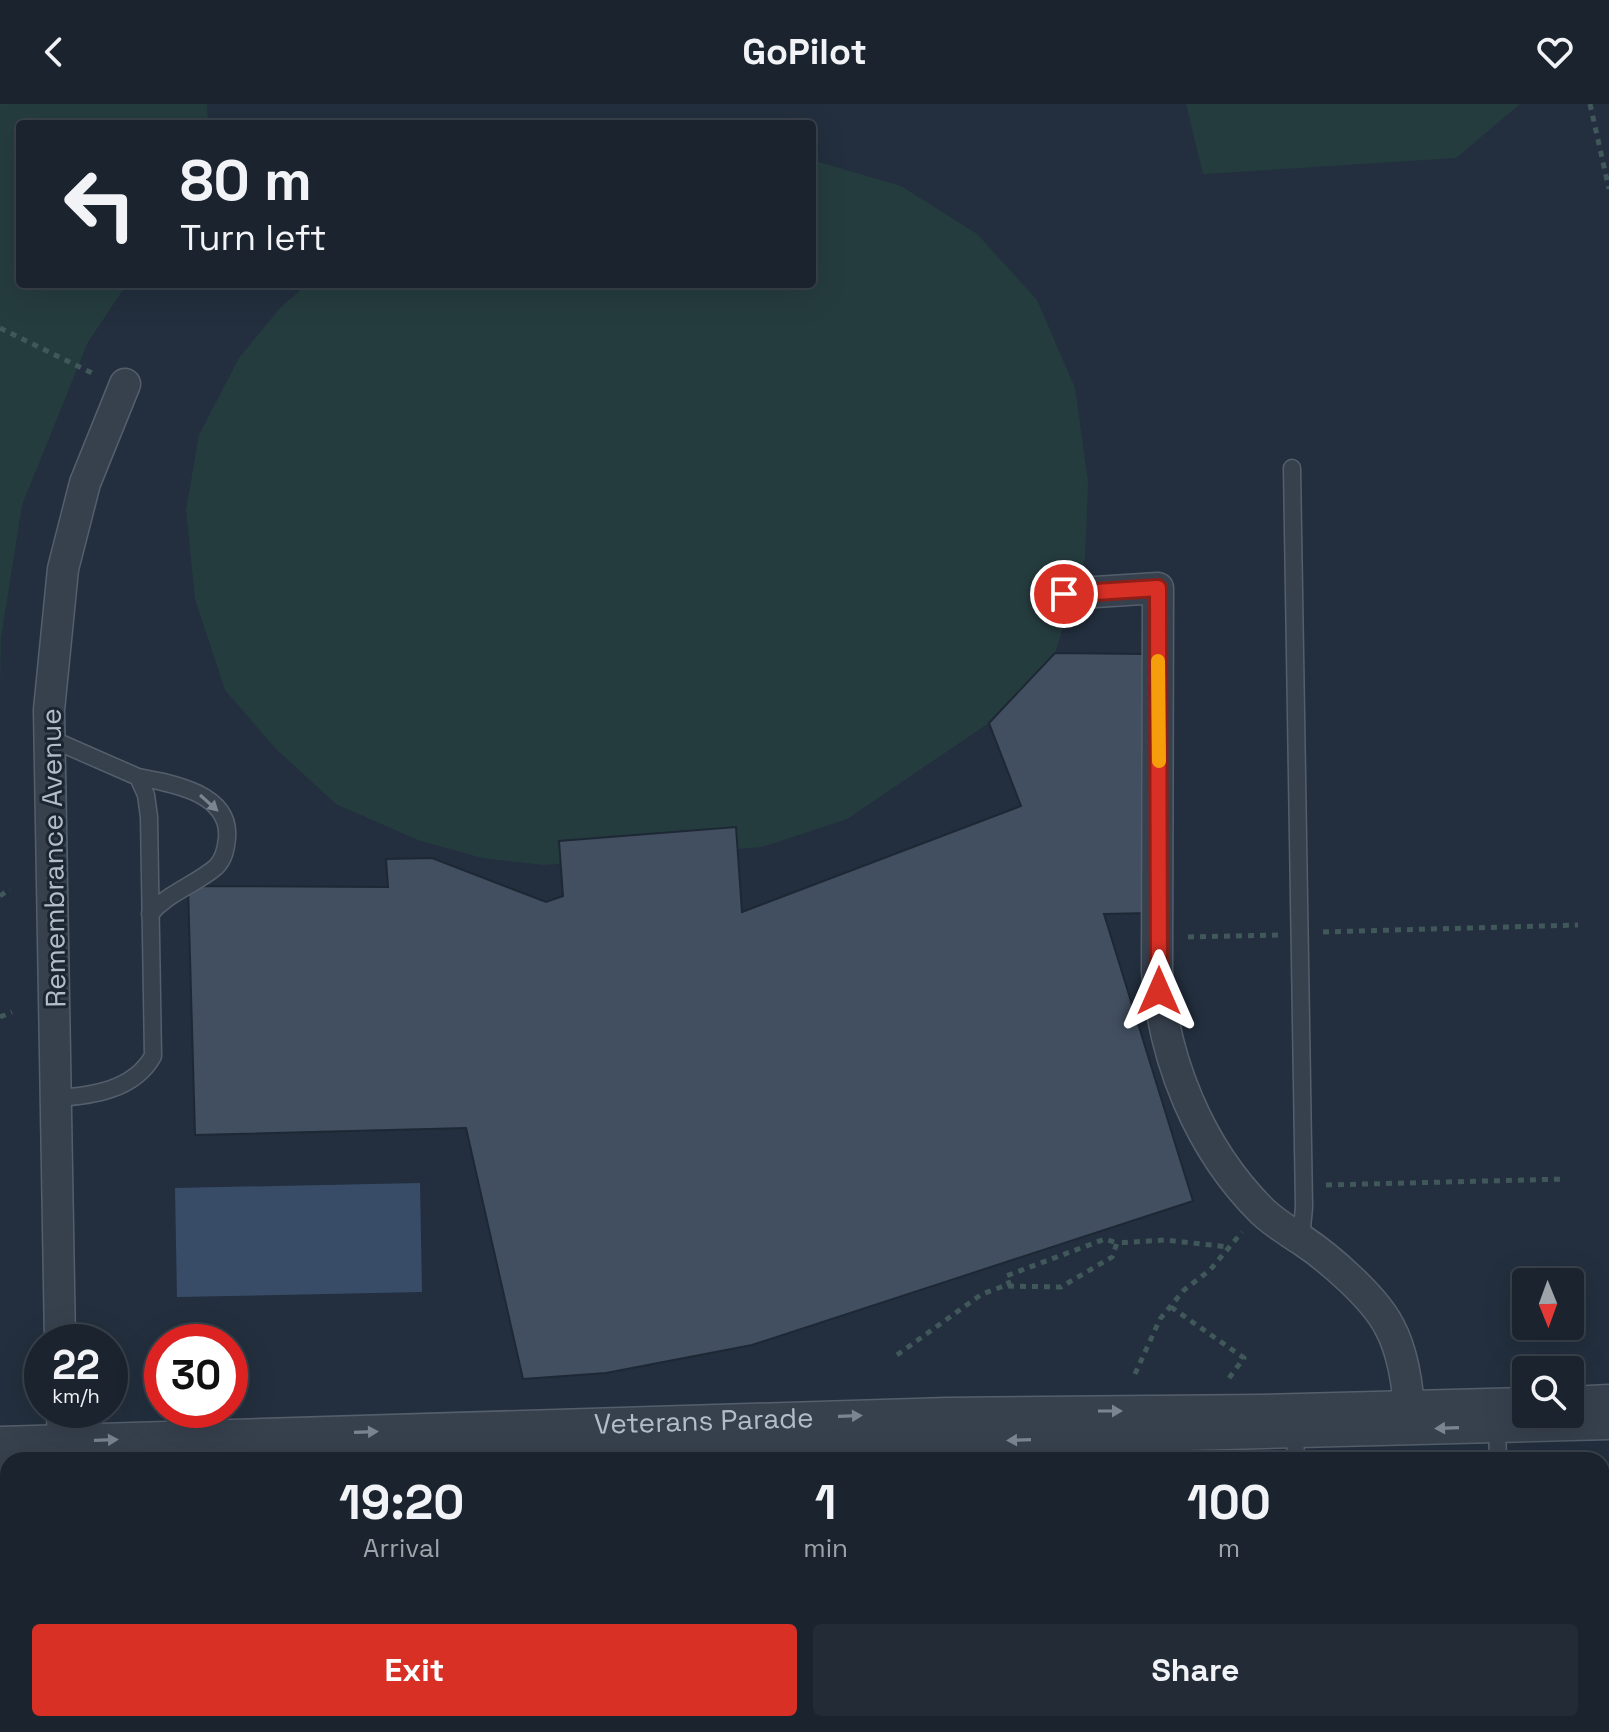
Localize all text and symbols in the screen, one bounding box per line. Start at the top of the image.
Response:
text: GoPilot [742,29,867,75]
icon: back [32,30,76,74]
icon: heart [1533,30,1577,74]
text: 80 m [180,145,312,216]
icon: left [48,152,152,256]
text: Turn left [180,215,327,261]
pin [1030,560,1098,628]
icon: arrive [1042,572,1086,616]
street label: Remembrance Avenue [32,708,74,1008]
one-way arrow [199,794,218,812]
position arrow [1117,949,1201,1033]
north arrow [1512,1268,1584,1340]
map controls [1512,1268,1584,1428]
speed limit sign: 30 [144,1324,248,1428]
text: 22 [52,1340,100,1391]
button: search [1512,1356,1584,1428]
text: km/h [52,1383,100,1409]
street label: Veterans Parade [593,1399,814,1442]
one-way arrow [1098,1405,1123,1418]
one-way arrow [838,1409,863,1422]
one-way arrow [1434,1421,1459,1434]
one-way arrow [354,1425,379,1438]
one-way arrow [94,1434,119,1446]
one-way arrow [1006,1434,1031,1447]
text: 19:20 [339,1472,464,1533]
text: 1 [815,1472,837,1533]
text: 100 [1187,1472,1271,1533]
text: Arrival [363,1531,440,1565]
text: min [803,1531,848,1565]
text: m [1218,1531,1240,1565]
button: Exit [32,1624,797,1716]
button: Share [813,1624,1578,1716]

